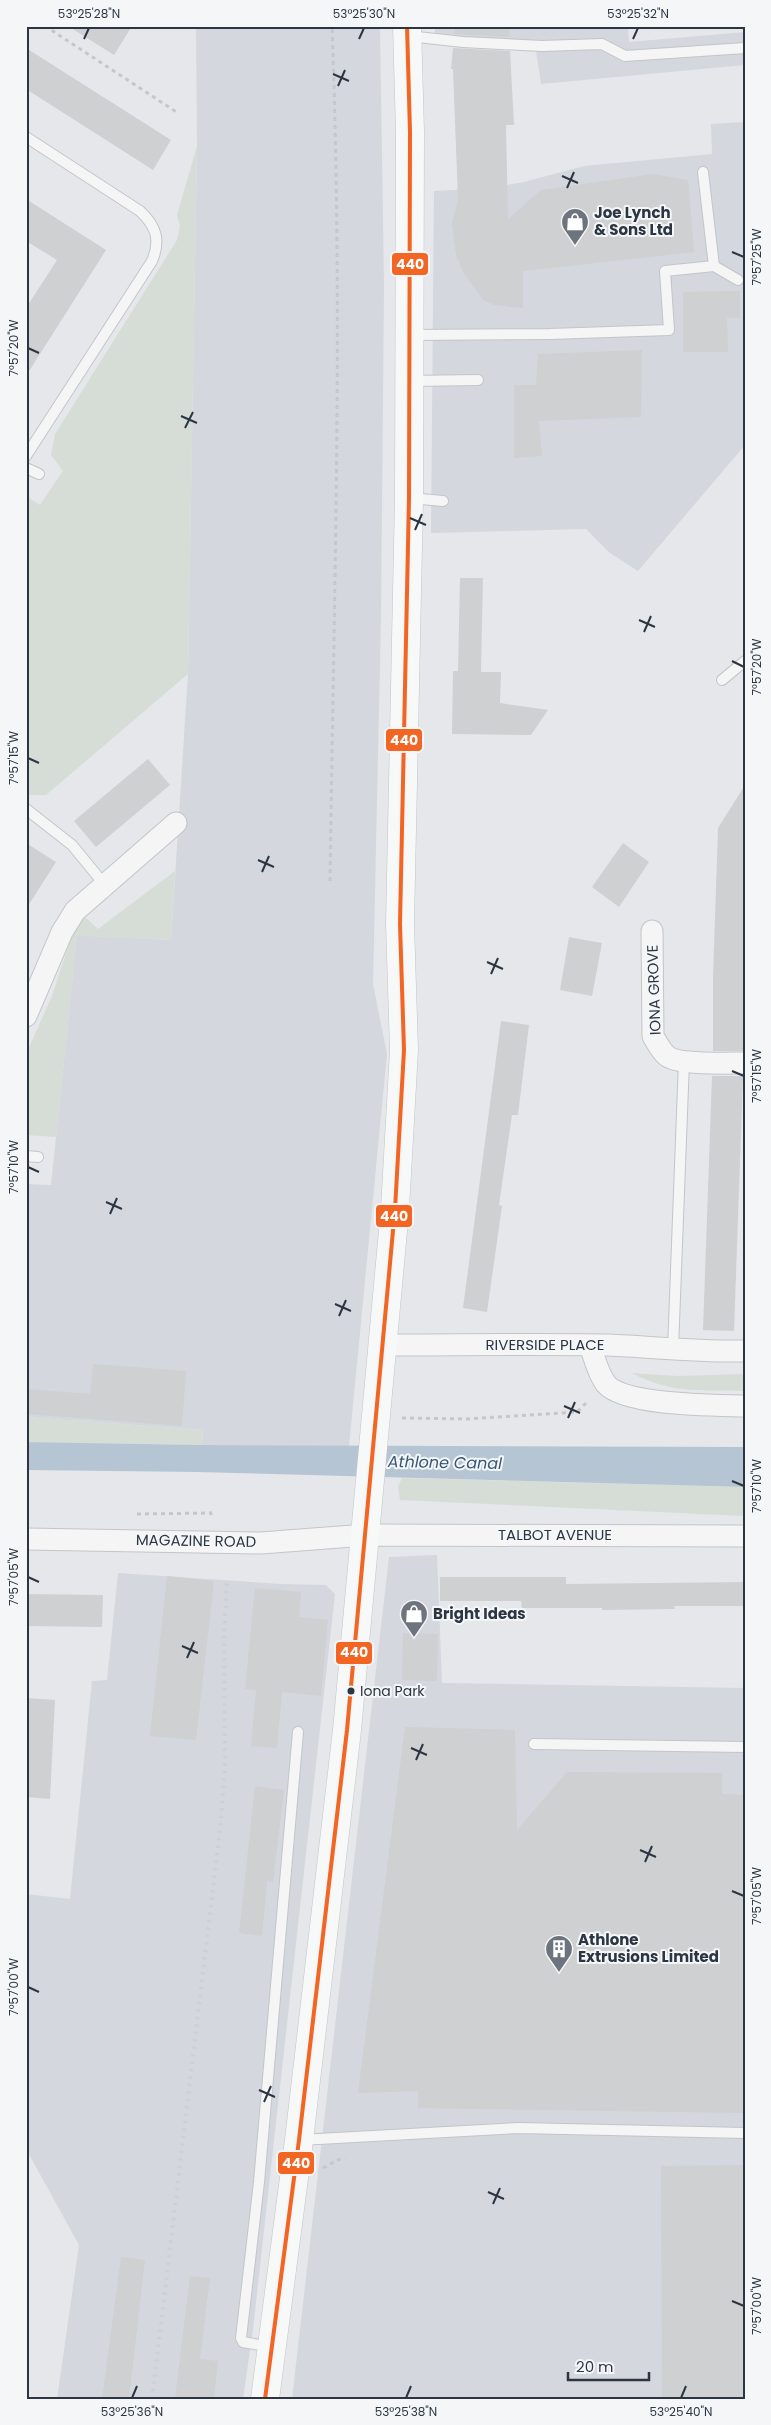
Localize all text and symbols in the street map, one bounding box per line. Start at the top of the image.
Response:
text: 53°25'28"N [58,5,120,22]
text: 53°25'30"N [333,5,395,22]
text: 53°25'32"N [607,5,669,22]
place label: Joe Lynch & Sons Ltd [594,202,673,240]
shop icon: Joe Lynch & Sons Ltd [560,207,590,246]
text: 7°57'25"W [748,228,765,286]
line badge: 440 [391,252,429,276]
text: 440 [396,254,424,274]
text: 7°57'20"W [5,319,22,377]
text: 7°57'20"W [748,638,765,696]
line badge: 440 [385,728,423,752]
text: 440 [390,730,418,750]
text: 7°57'15"W [5,731,22,785]
street label: IONA GROVE [641,944,666,1036]
text: 7°57'15"W [748,1049,765,1103]
text: 7°57'10"W [5,1140,22,1194]
line badge: 440 [375,1204,413,1228]
text: 440 [380,1206,408,1226]
street label: RIVERSIDE PLACE [485,1334,605,1355]
water label: Athlone Canal [387,1450,502,1475]
text: 7°57'10"W [748,1459,765,1513]
street label: TALBOT AVENUE [498,1524,612,1545]
street label: MAGAZINE ROAD [136,1529,256,1552]
text: 7°57'05"W [5,1548,22,1606]
shop icon: Bright Ideas [399,1599,429,1638]
place label: Bright Ideas [433,1603,526,1624]
line badge: 440 [335,1641,373,1665]
text: 440 [340,1642,368,1662]
place label: Iona Park [360,1681,425,1701]
marker: Iona Park [346,1686,356,1696]
text: 7°57'05"W [748,1867,765,1925]
place label: Athlone Extrusions Limited [578,1929,719,1967]
building icon: Athlone Extrusions Limited [544,1934,574,1973]
text: 7°57'00"W [5,1958,22,2016]
line badge: 440 [277,2151,315,2175]
text: 440 [282,2153,310,2173]
text: 7°57'00"W [748,2277,765,2335]
scale bar [568,2350,650,2382]
text: 20 m [576,2356,614,2377]
text: 53°25'36"N [101,2403,163,2420]
text: 53°25'38"N [375,2403,437,2420]
text: 53°25'40"N [650,2403,712,2420]

